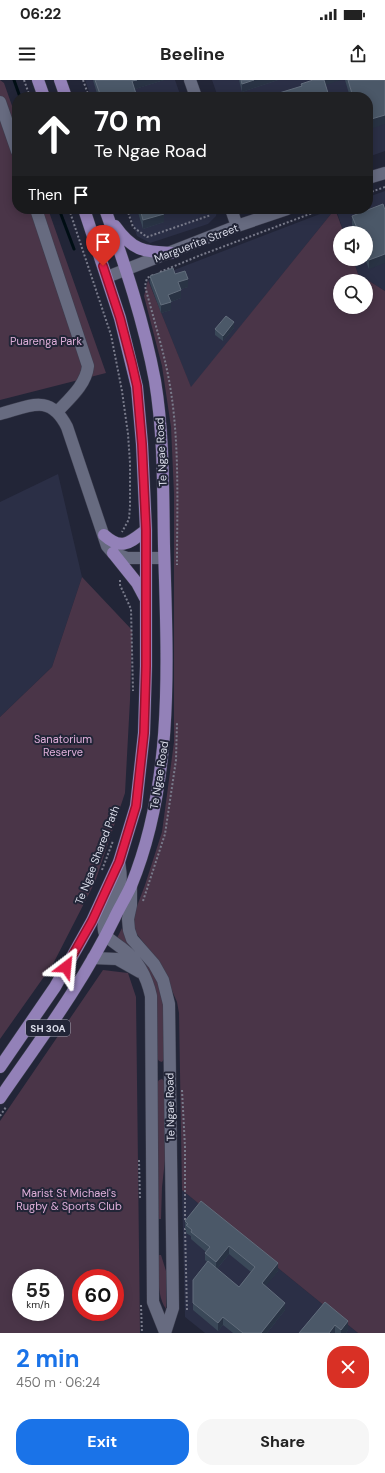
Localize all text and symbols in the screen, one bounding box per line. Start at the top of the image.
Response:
text: 06:22 [20,4,61,24]
text: Beeline [160,42,225,66]
icon: menu [16,43,38,65]
icon: share [347,43,369,65]
text: 70 m [94,103,162,140]
icon: ahead [28,108,80,160]
text: Te Ngae Road [94,139,207,163]
icon: arrive [70,184,92,206]
text: Then [28,185,62,205]
street label: Marguerita Street [152,221,240,265]
pin [86,225,120,266]
map controls [333,226,373,314]
button: sound [333,226,373,266]
icon: arrive [92,231,114,253]
button: search [333,274,373,314]
park label: Puarenga Park [10,334,82,348]
street label: Te Ngae Road [152,417,170,487]
park label: Sanatorium Reserve [34,732,92,759]
street label: Te Ngae Road [147,740,171,810]
street label: Te Ngae Shared Path [72,804,122,906]
position arrow [45,946,87,988]
road number: SH 30A [26,1020,70,1036]
street label: Te Ngae Road [162,1072,178,1142]
park label: Marist St Michael's Rugby & Sports Club [16,1186,122,1213]
speed limit sign: 60 [72,1269,124,1321]
text: 55 [26,1277,50,1303]
text: km/h [26,1298,50,1311]
text: 2 min [16,1343,79,1374]
button: close [327,1346,369,1388]
text: 450 m · 06:24 [16,1374,100,1391]
button: Exit [16,1419,189,1465]
button: Share [197,1419,369,1465]

